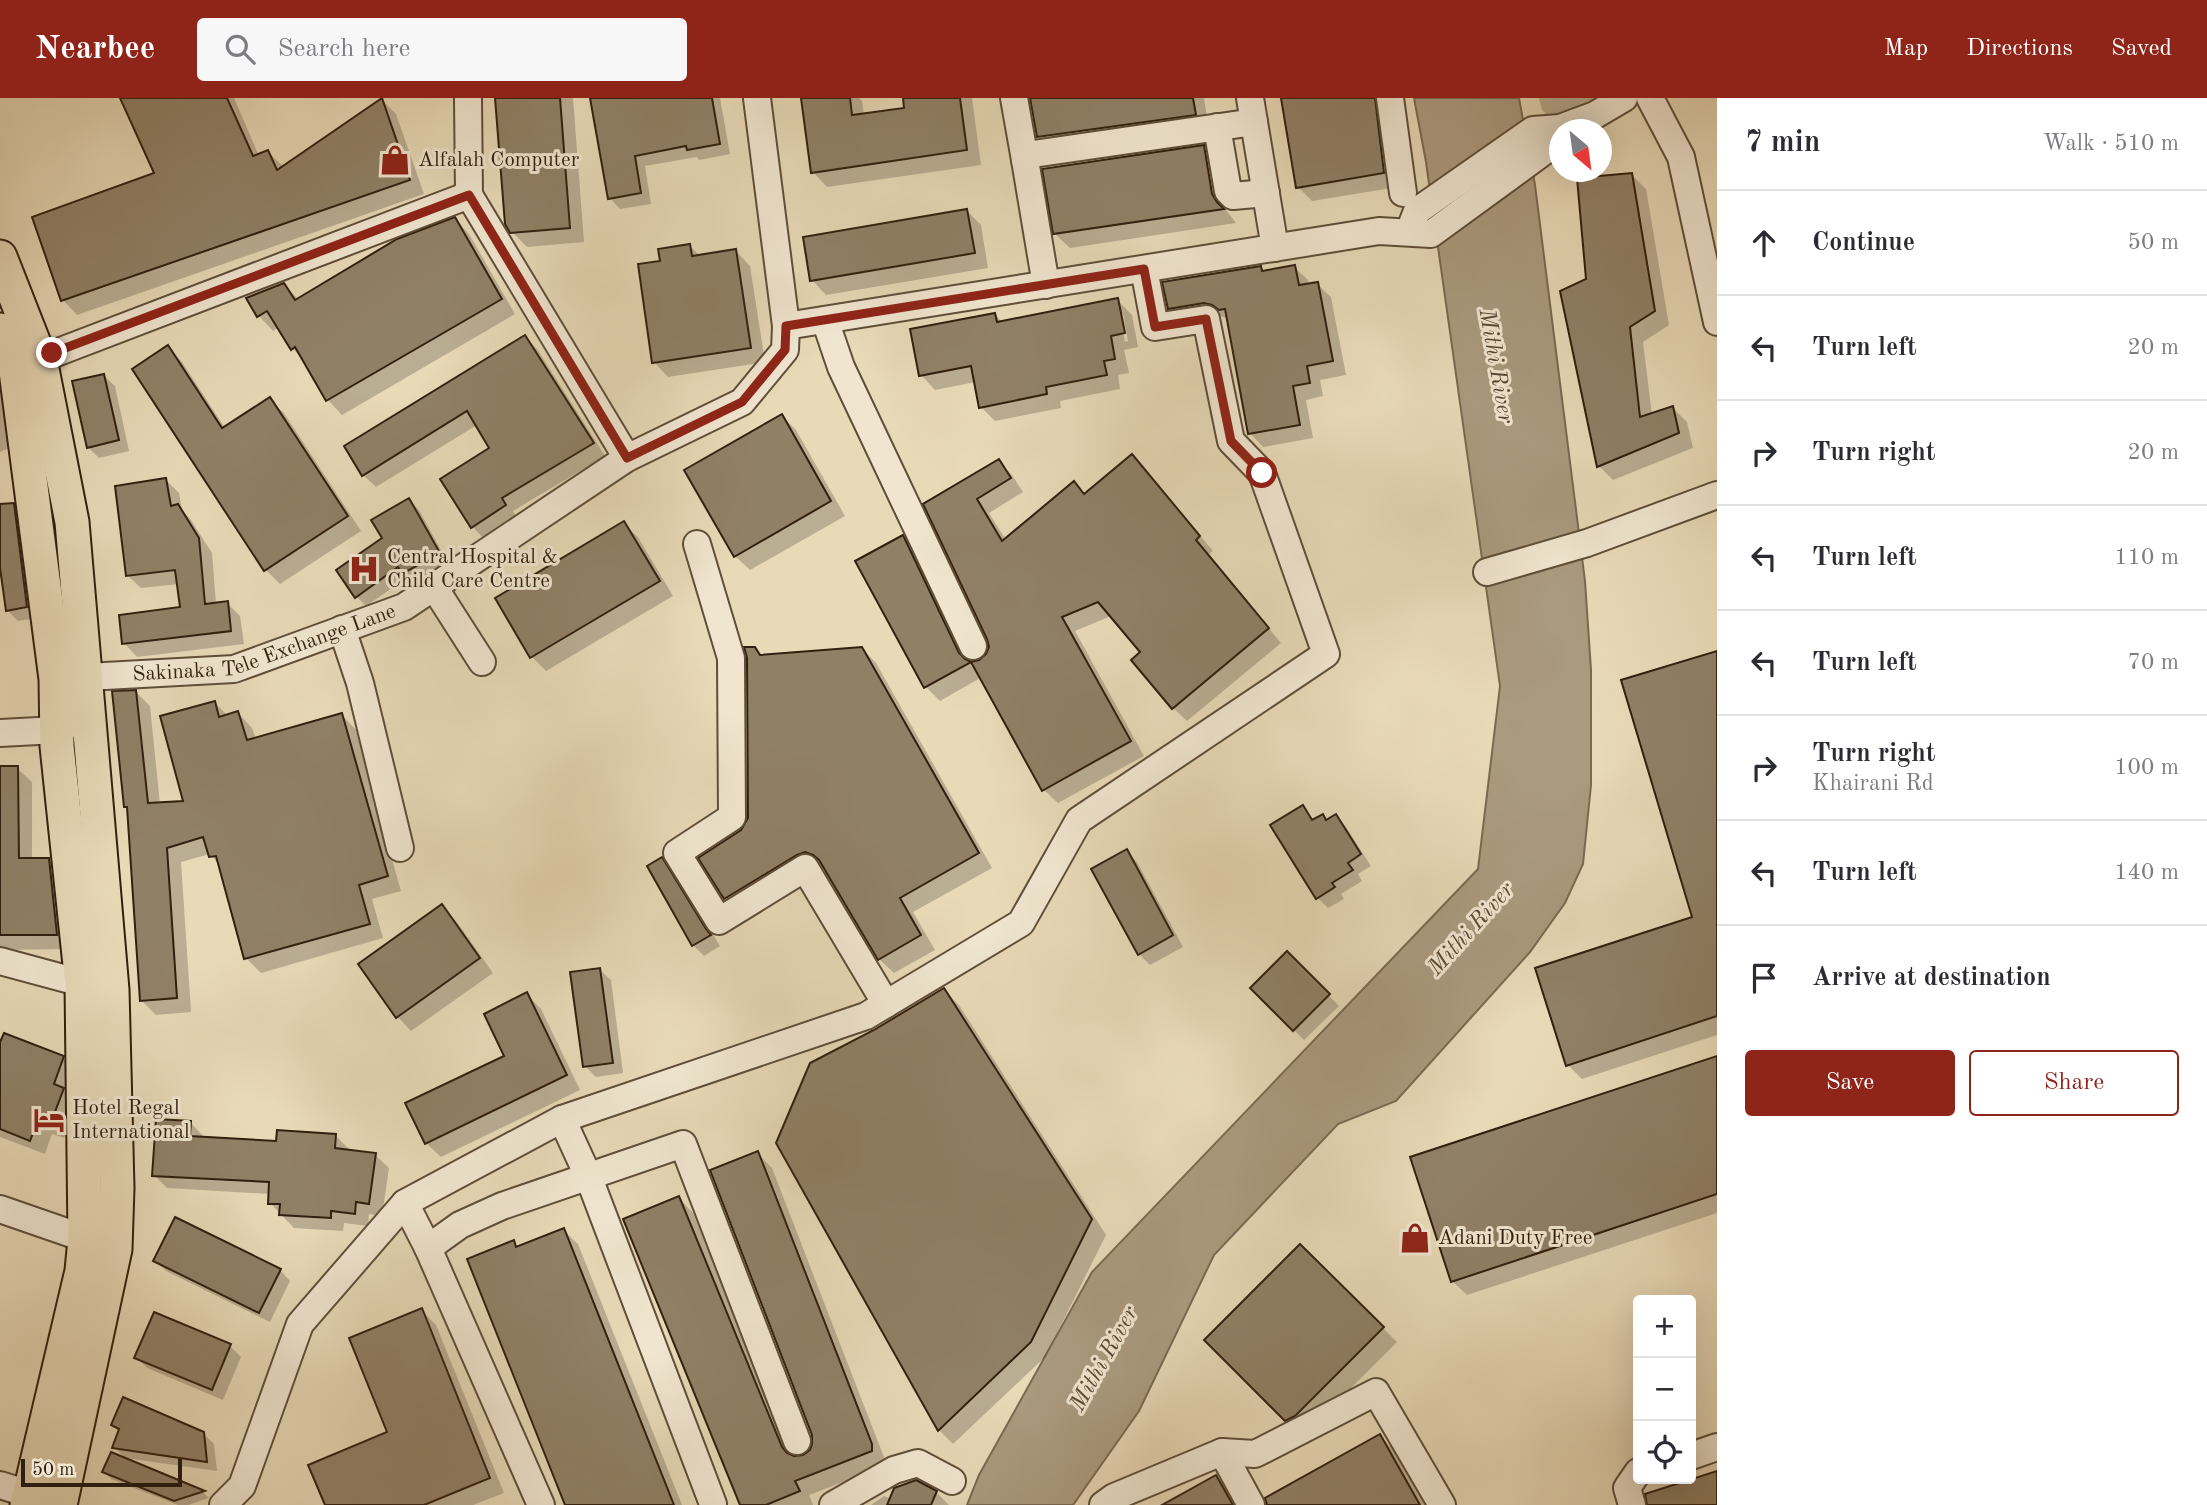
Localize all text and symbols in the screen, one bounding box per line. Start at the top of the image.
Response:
search box [197,18,687,81]
icon: search [221,30,259,68]
text: Nearbee [35,33,155,66]
text: Search here [277,36,411,62]
text: Map [1884,37,1928,61]
text: Directions [1966,37,2073,61]
text: Saved [2111,37,2172,61]
north arrow [1549,119,1612,182]
text: 7 min [1745,128,1820,158]
text: Walk · 510 m [2043,132,2179,155]
shop icon: Alfalah Computer [378,143,412,177]
place label: Alfalah Computer [418,150,580,171]
icon: ahead [1745,224,1783,262]
text: Continue [1812,230,1915,256]
text: 50 m [2128,231,2179,254]
water label: Mithi River [1474,306,1518,426]
icon: left [1745,329,1783,367]
text: Turn left [1812,335,1917,361]
text: 20 m [2128,336,2179,359]
route end [36,337,67,368]
icon: right [1745,434,1783,472]
text: Turn right [1812,440,1935,466]
text: 20 m [2128,441,2179,464]
route start [1246,457,1277,488]
icon: left [1745,539,1783,577]
text: Turn left [1812,545,1917,571]
text: 110 m [2114,546,2179,569]
place label: Central Hospital & Child Care Centre [387,547,558,592]
hospital icon: Central Hospital & Child Care Centre [347,552,381,586]
street label: Sakinaka Tele Exchange Lane [132,600,398,685]
icon: left [1745,644,1783,682]
text: Turn left [1812,650,1917,676]
text: 70 m [2128,651,2179,674]
text: Turn right [1812,741,1935,767]
icon: right [1745,749,1783,787]
text: 100 m [2114,756,2179,779]
text: Khairani Rd [1812,772,1934,795]
icon: left [1745,854,1783,892]
text: Turn left [1812,860,1917,886]
text: 140 m [2114,861,2179,884]
water label: Mithi River [1423,877,1519,981]
icon: arrive [1745,959,1783,997]
text: Arrive at destination [1812,965,2051,991]
button: Save [1745,1050,1955,1116]
button: Share [1969,1050,2179,1116]
place label: Hotel Regal International [72,1098,190,1143]
hotel icon: Hotel Regal International [32,1103,66,1137]
shop icon: Adani Duty Free [1398,1221,1432,1255]
place label: Adani Duty Free [1438,1228,1592,1249]
map controls [1633,1295,1696,1484]
button: + [1633,1295,1696,1358]
water label: Mithi River [1065,1302,1143,1416]
button: − [1633,1358,1696,1421]
button: locate [1633,1421,1696,1484]
scale bar [21,1456,182,1488]
text: 50 m [32,1461,74,1480]

